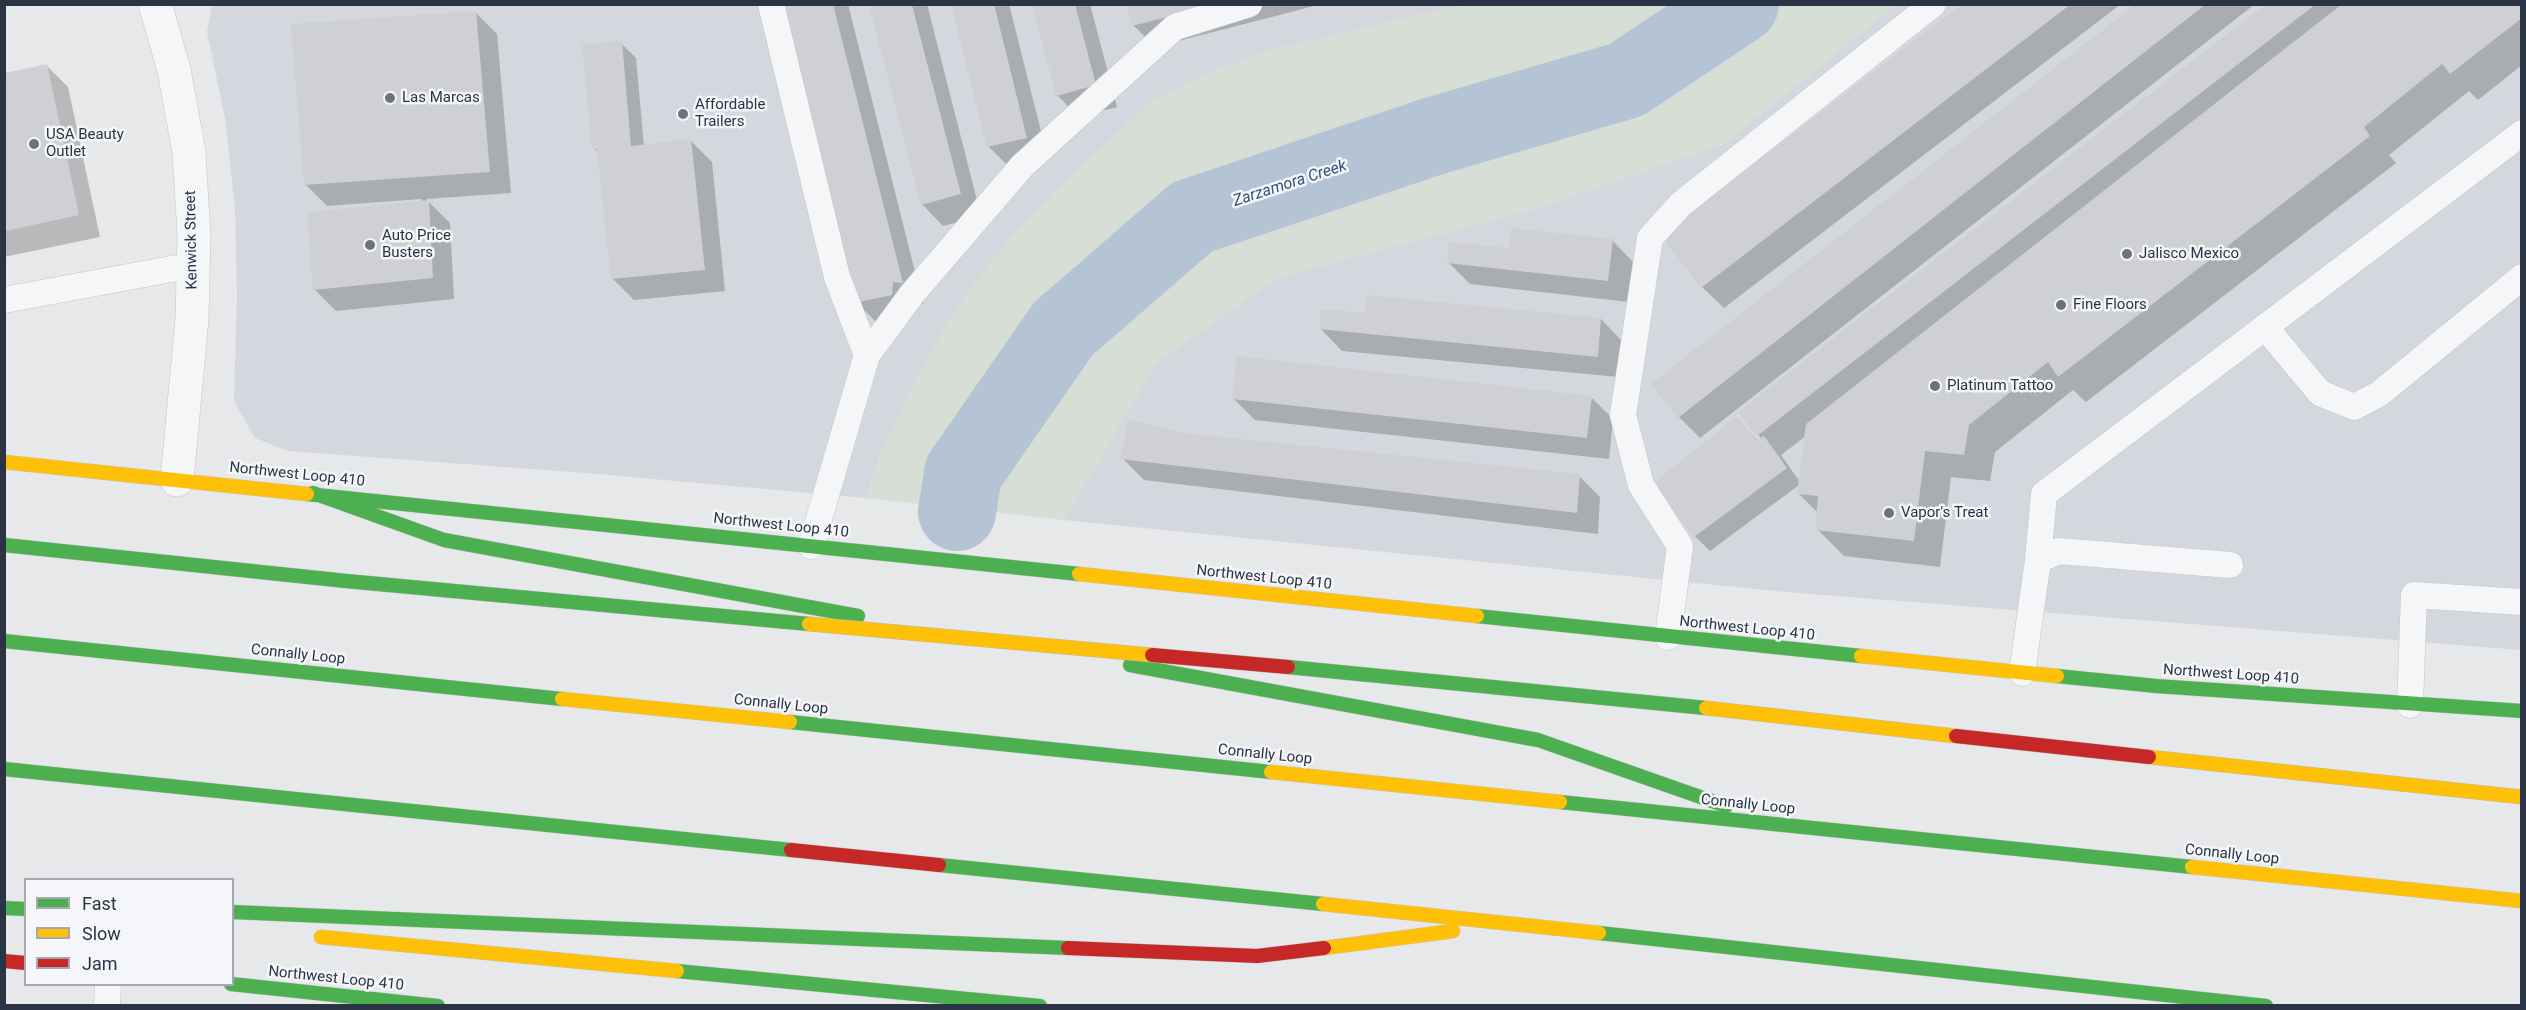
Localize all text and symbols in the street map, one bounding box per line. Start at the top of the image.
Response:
place label: Las Marcas [402,89,480,107]
marker: Las Marcas [383,91,397,105]
place label: Affordable Trailers [695,96,765,131]
marker: Affordable Trailers [676,107,690,121]
place label: USA Beauty Outlet [46,126,124,161]
marker: USA Beauty Outlet [27,137,41,151]
water label: Zarzamora Creek [1231,157,1349,211]
street label: Kenwick Street [182,190,202,290]
place label: Auto Price Busters [382,227,451,262]
marker: Auto Price Busters [363,238,377,252]
place label: Jalisco Mexico [2139,245,2239,263]
marker: Jalisco Mexico [2120,247,2134,261]
place label: Fine Floors [2073,296,2147,314]
marker: Fine Floors [2054,298,2068,312]
place label: Platinum Tattoo [1947,377,2053,395]
marker: Platinum Tattoo [1928,379,1942,393]
street label: Northwest Loop 410 [228,459,366,491]
place label: Vapor's Treat [1901,504,1988,522]
marker: Vapor's Treat [1882,506,1896,520]
street label: Northwest Loop 410 [712,510,850,542]
street label: Northwest Loop 410 [1195,562,1333,594]
street label: Northwest Loop 410 [1678,613,1816,645]
street label: Connally Loop [250,641,346,669]
street label: Northwest Loop 410 [2162,661,2300,689]
street label: Connally Loop [733,691,829,719]
street label: Connally Loop [1217,741,1313,769]
street label: Connally Loop [1700,791,1796,819]
street label: Connally Loop [2184,841,2280,869]
legend [24,878,234,986]
text: Fast [82,893,117,914]
text: Slow [82,923,121,944]
text: Jam [82,953,118,974]
street label: Northwest Loop 410 [267,963,405,995]

